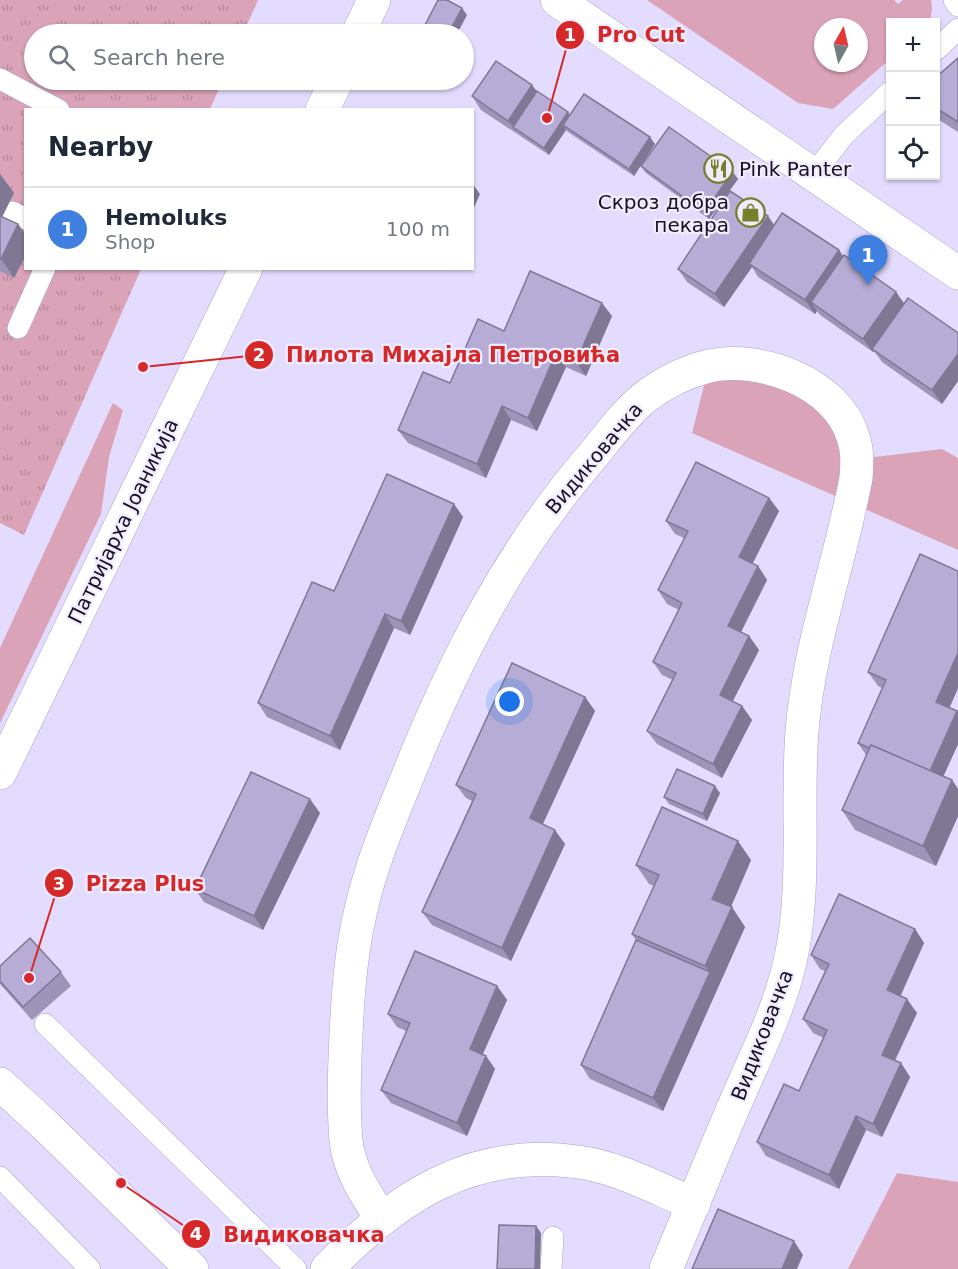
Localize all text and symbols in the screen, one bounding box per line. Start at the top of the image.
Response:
callout: Pro Cut [555,15,697,54]
north arrow [814,18,868,72]
map controls [886,18,940,180]
button: + [886,18,940,72]
text: Pro Cut [597,23,685,47]
search box [24,24,474,90]
text: 1 [564,24,576,45]
icon: search [45,41,78,74]
text: Search here [93,45,225,70]
button: − [886,72,940,126]
button: locate [886,126,940,180]
text: Nearby [48,132,153,162]
restaurant icon: Pink Panter [702,153,734,185]
place label: Pink Panter [739,157,852,181]
place label: Скроз добра пекара [598,190,729,237]
shop icon: Скроз добра пекара [734,197,766,229]
text: Hemoluks [105,205,227,230]
text: 1 [61,217,74,241]
text: 100 m [386,217,450,241]
text: Shop [105,230,155,254]
pin: 1 [848,236,888,285]
callout: Пилота Михајла Петровића [244,335,632,374]
text: Пилота Михајла Петровића [286,343,620,367]
text: 2 [253,344,265,365]
street label: Видиковачка [540,397,648,519]
street label: Патријарха Јоаникија [63,415,183,627]
your location [495,687,524,716]
callout: Pizza Plus [44,864,216,903]
text: Pizza Plus [86,872,204,896]
text: 3 [53,873,65,894]
street label: Видиковачка [726,966,798,1104]
callout: Видиковачка [181,1215,396,1254]
text: 4 [190,1223,202,1244]
text: Видиковачка [223,1223,385,1247]

